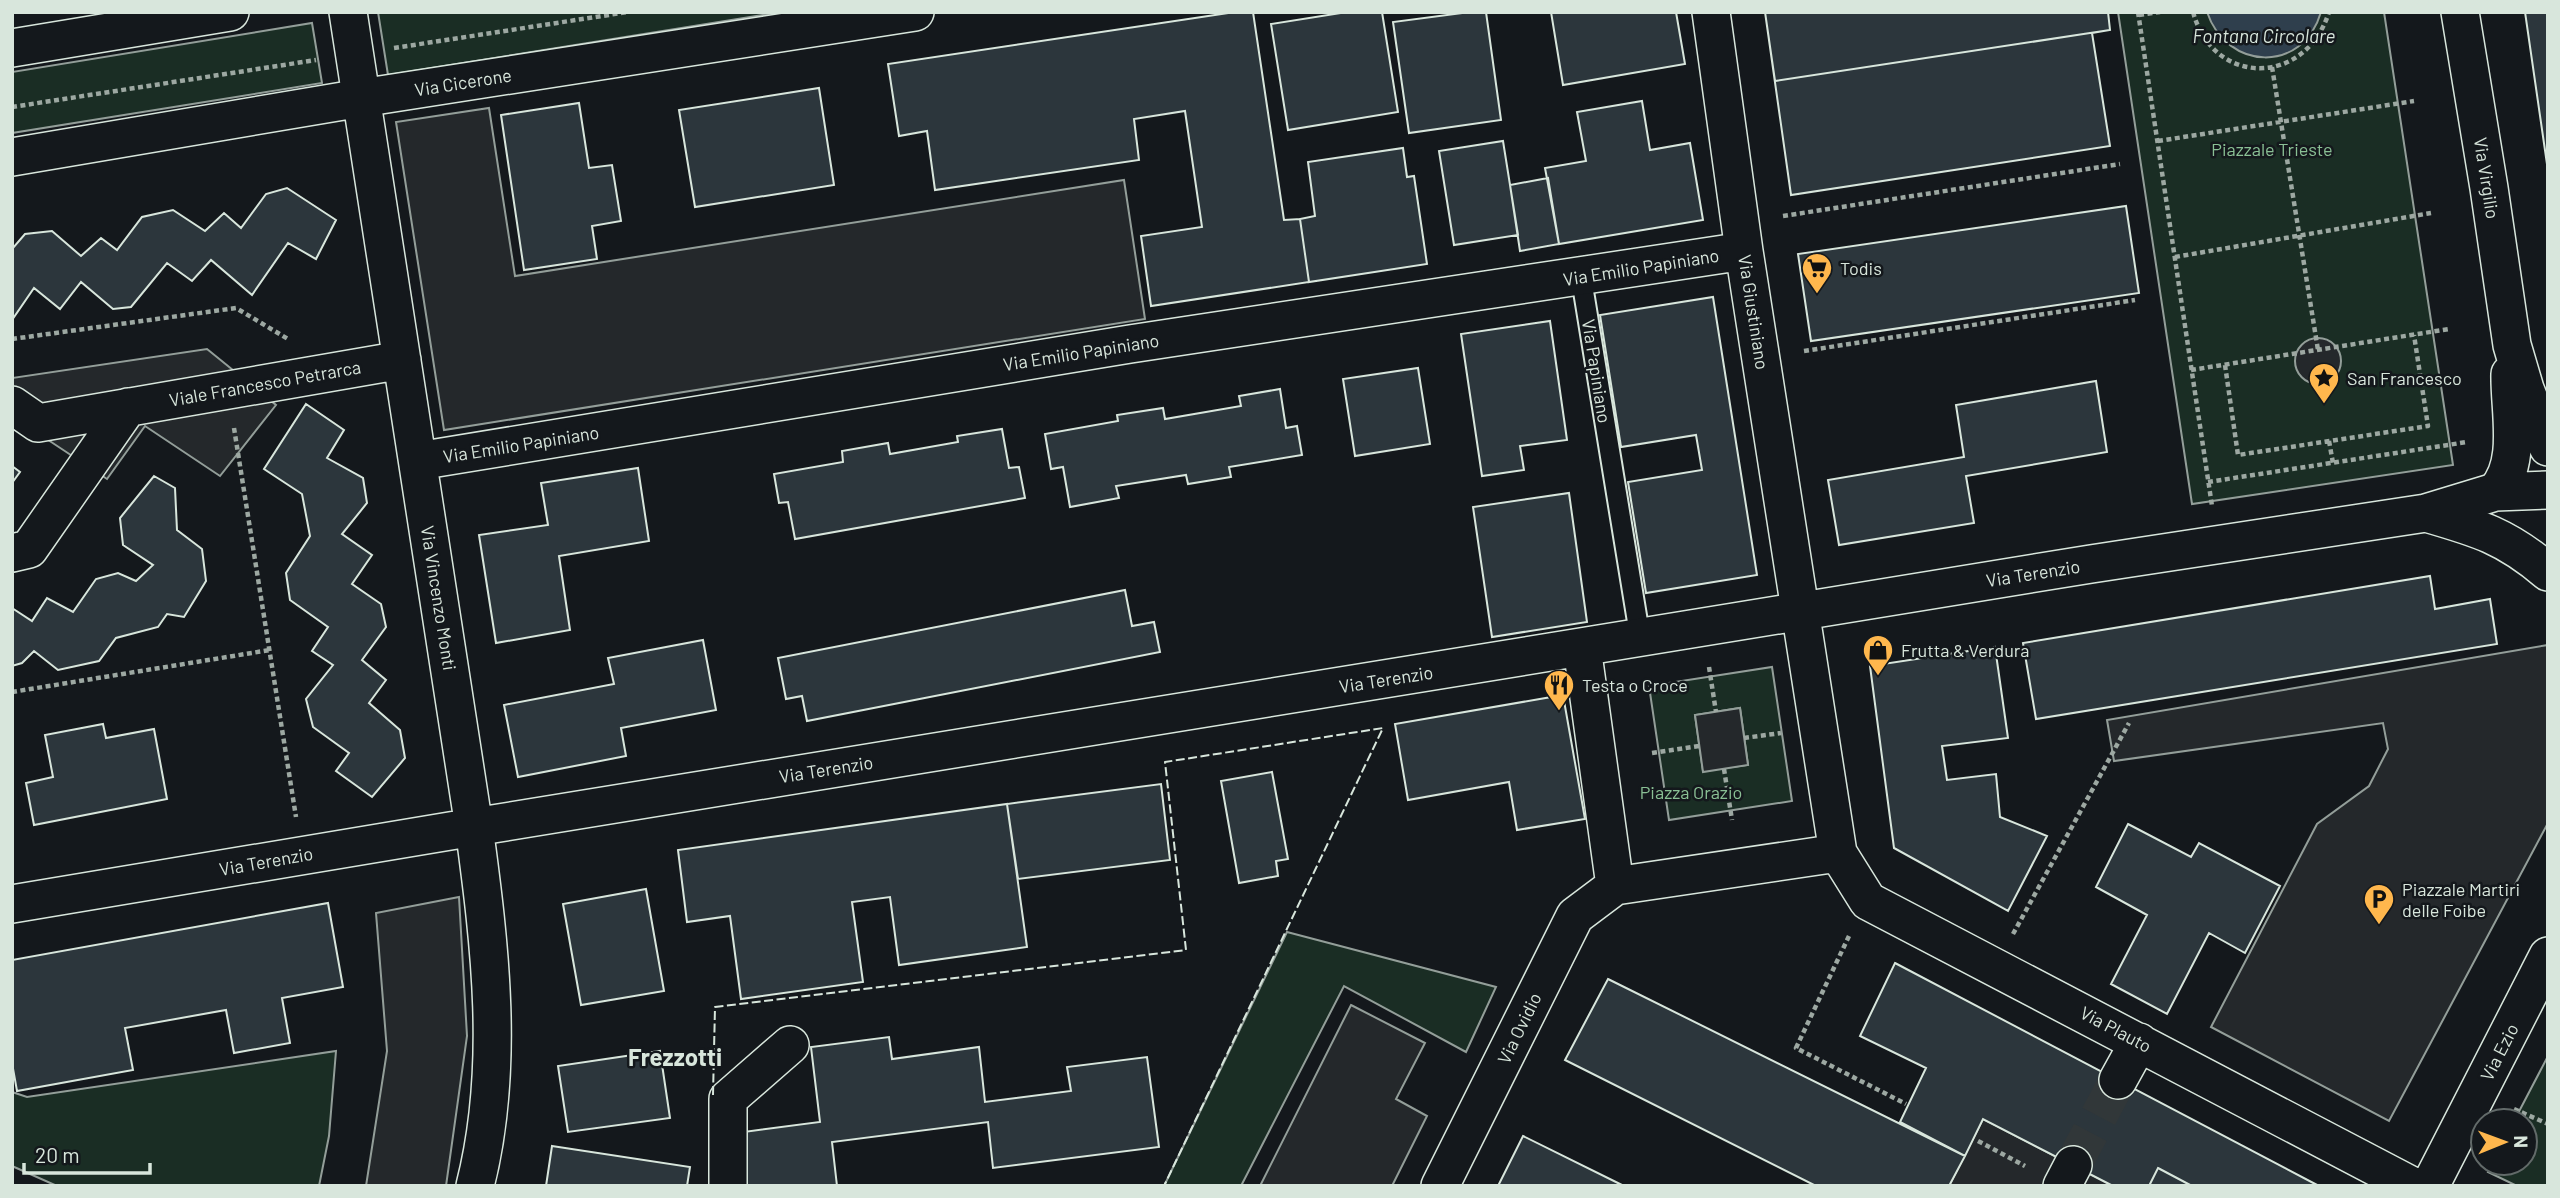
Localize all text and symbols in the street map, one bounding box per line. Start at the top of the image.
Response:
water label: Fontana Circolare [2193,24,2336,47]
street label: Via Cicerone [413,63,513,101]
street label: Via Virgilio [2470,136,2504,220]
park label: Piazzale Trieste [2211,138,2333,160]
street label: Via Emilio Papiniano [1561,244,1721,290]
supermarket icon: Todis [1800,251,1834,295]
street label: Via Giustiniano [1734,253,1774,371]
place label: Todis [1840,257,1882,279]
street label: Via Papiniano [1578,317,1616,425]
street label: Via Emilio Papiniano [1001,329,1161,375]
street label: Viale Francesco Petrarca [167,355,363,411]
place icon: San Francesco [2307,361,2341,405]
place label: San Francesco [2347,367,2462,389]
street label: Via Emilio Papiniano [441,421,601,467]
street label: Via Vincenzo Monti [417,524,461,672]
street label: Via Terenzio [1984,555,2082,591]
shop icon: Frutta & Verdura [1861,633,1895,677]
place label: Frutta & Verdura [1901,639,2030,661]
street label: Via Terenzio [1337,661,1435,697]
restaurant icon: Testa o Croce [1542,668,1576,712]
place label: Testa o Croce [1582,674,1688,696]
street label: Via Terenzio [777,751,875,787]
park label: Piazza Orazio [1640,781,1742,803]
street label: Via Terenzio [217,842,315,880]
place label: Piazzale Martiri delle Foibe [2402,878,2520,921]
parking icon: Piazzale Martiri delle Foibe [2362,882,2396,926]
street label: Via Ovidio [1492,989,1546,1067]
street label: Via Plauto [2077,1001,2155,1057]
street label: Via Ezio [2475,1020,2523,1084]
district label: Frezzotti [628,1042,722,1071]
north arrow [2469,1107,2539,1177]
scale bar [24,1132,150,1176]
text: N [2510,1135,2533,1148]
text: 20 m [35,1142,80,1167]

